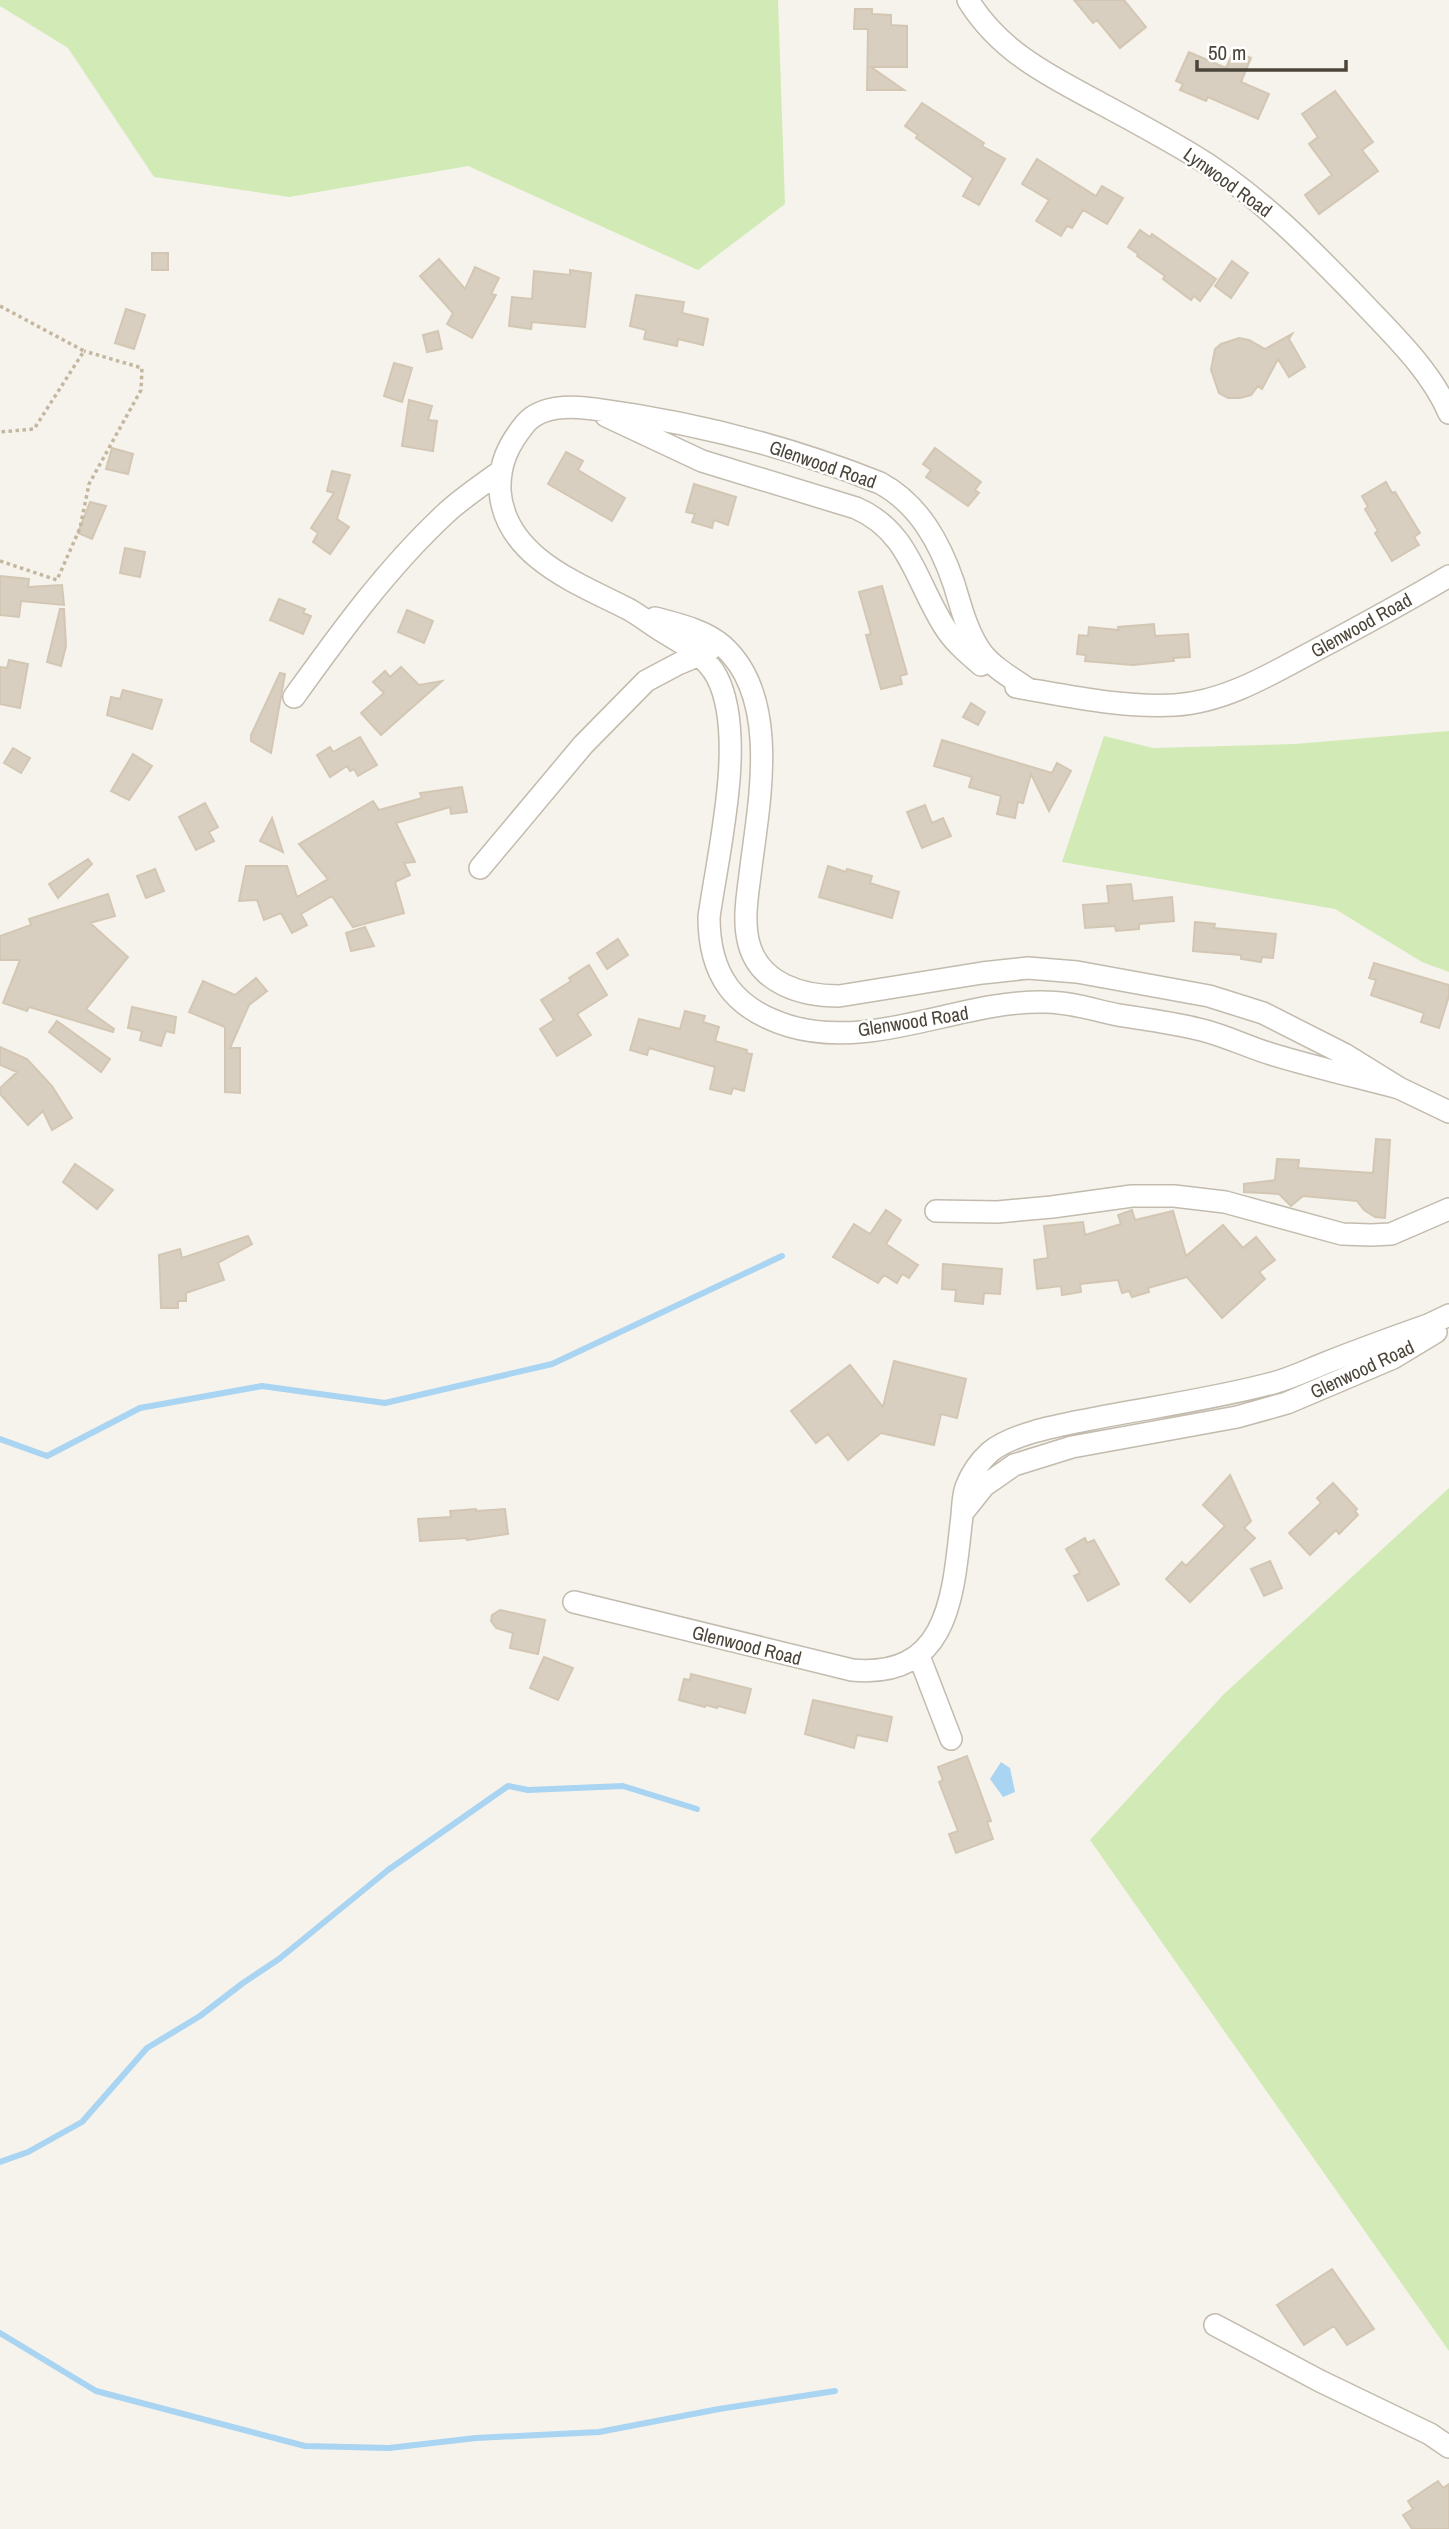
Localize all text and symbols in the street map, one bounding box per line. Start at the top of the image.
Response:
scale bar [1197,28,1346,72]
text: 50 m [1208,38,1246,67]
street label: Lynwood Road [1179,141,1277,223]
street label: Glenwood Road [766,434,880,494]
street label: Glenwood Road [1306,587,1416,663]
street label: Glenwood Road [856,999,970,1043]
street label: Glenwood Road [1306,1334,1418,1404]
street label: Glenwood Road [690,1619,804,1671]

